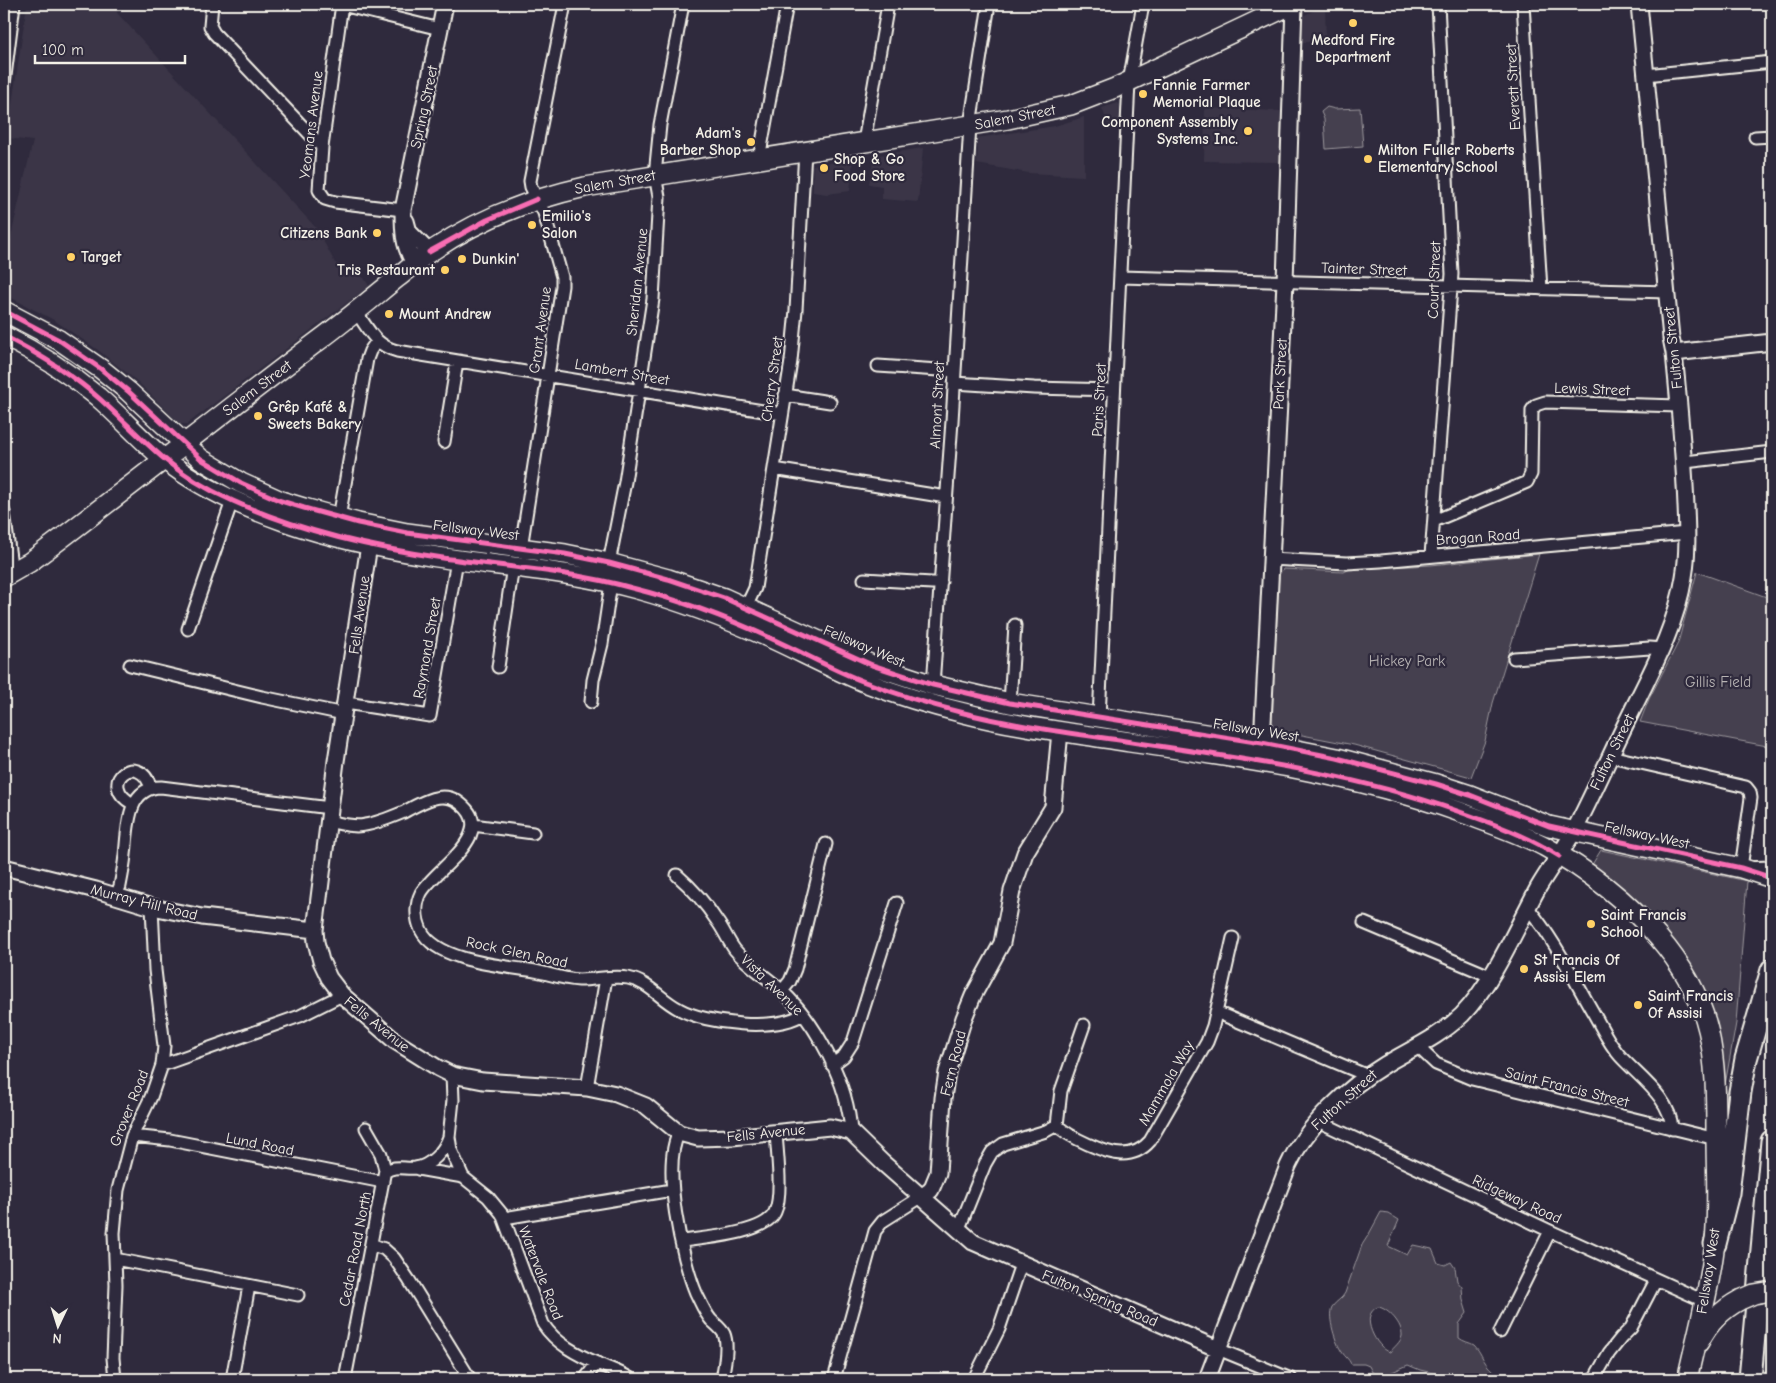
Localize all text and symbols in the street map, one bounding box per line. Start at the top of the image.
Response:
marker: Medford Fire Department [1347,17,1359,29]
place label: Medford Fire Department [1311,31,1395,66]
scale bar [35,32,185,64]
text: 100 m [42,41,84,59]
street label: Everett Street [1502,42,1524,131]
street label: Spring Street [406,63,442,150]
street label: Yeomans Avenue [295,69,327,180]
place label: Fannie Farmer Memorial Plaque [1153,76,1261,111]
marker: Fannie Farmer Memorial Plaque [1137,88,1149,100]
street label: Salem Street [973,100,1058,134]
place label: Component Assembly Systems Inc. [1101,113,1238,148]
place label: Adam's Barber Shop [660,124,741,159]
marker: Component Assembly Systems Inc. [1242,125,1254,137]
marker: Adam's Barber Shop [745,136,757,148]
place label: Milton Fuller Roberts Elementary School [1378,141,1514,176]
place label: Shop & Go Food Store [834,150,905,185]
marker: Milton Fuller Roberts Elementary School [1362,153,1374,165]
marker: Shop & Go Food Store [818,162,830,174]
street label: Salem Street [573,166,658,198]
place label: Emilio's Salon [542,207,591,242]
marker: Emilio's Salon [526,219,538,231]
place label: Citizens Bank [280,224,368,242]
marker: Citizens Bank [371,227,383,239]
street label: Sheridan Avenue [622,227,652,337]
street label: Court Street [1424,240,1444,319]
place label: Target [81,248,122,266]
place label: Dunkin' [472,250,519,268]
marker: Target [65,251,77,263]
marker: Dunkin' [456,253,468,265]
street label: Tainter Street [1321,259,1408,280]
place label: Tris Restaurant [337,261,436,279]
marker: Tris Restaurant [439,264,451,276]
street label: Grant Avenue [525,285,555,375]
place label: Mount Andrew [399,305,492,323]
street label: Fulton Street [1660,305,1686,390]
marker: Mount Andrew [383,308,395,320]
street label: Cherry Street [757,334,787,423]
street label: Park Street [1269,337,1291,410]
street label: Lambert Street [573,355,671,389]
street label: Salem Street [219,356,296,420]
street label: Almont Street [926,360,948,449]
street label: Paris Street [1088,362,1110,437]
street label: Lewis Street [1554,379,1631,399]
place label: Grêp Kafé & Sweets Bakery [268,398,361,433]
marker: Grêp Kafé & Sweets Bakery [252,410,264,422]
street label: Fellsway West [432,516,521,544]
street label: Brogan Road [1435,525,1521,549]
street label: Fells Avenue [345,574,373,655]
street label: Raymond Street [409,595,445,700]
street label: Fellsway West [821,621,908,671]
park label: Hickey Park [1369,652,1446,670]
park label: Gillis Field [1685,673,1751,691]
street label: Fulton Street [1586,710,1638,793]
street label: Fellsway West [1212,714,1301,746]
street label: Fellsway West [1603,817,1692,853]
street label: Murray Hill Road [89,880,199,924]
place label: Saint Francis School [1601,906,1686,941]
marker: Saint Francis School [1585,918,1597,930]
street label: Rock Glen Road [465,932,569,972]
street label: Vista Avenue [737,951,807,1020]
place label: St Francis Of Assisi Elem [1534,951,1621,986]
marker: St Francis Of Assisi Elem [1518,963,1530,975]
place label: Saint Francis Of Assisi [1648,987,1733,1022]
street label: Fells Avenue [341,992,414,1056]
marker: Saint Francis Of Assisi [1632,999,1644,1011]
street label: Fern Road [936,1028,970,1098]
street label: Mammola Way [1134,1037,1198,1129]
street label: Saint Francis Street [1503,1063,1631,1111]
street label: Fulton Street [1307,1065,1381,1134]
street label: Grover Road [105,1067,153,1149]
street label: Fells Avenue [726,1120,807,1146]
street label: Lund Road [225,1129,295,1159]
street label: Ridgeway Road [1470,1170,1564,1228]
street label: Cedar Road North [335,1190,375,1308]
street label: Watervale Road [515,1224,567,1322]
street label: Fellsway West [1692,1226,1724,1315]
street label: Fulton Spring Road [1039,1265,1161,1331]
north arrow [32,1300,82,1350]
text: N [52,1330,62,1347]

